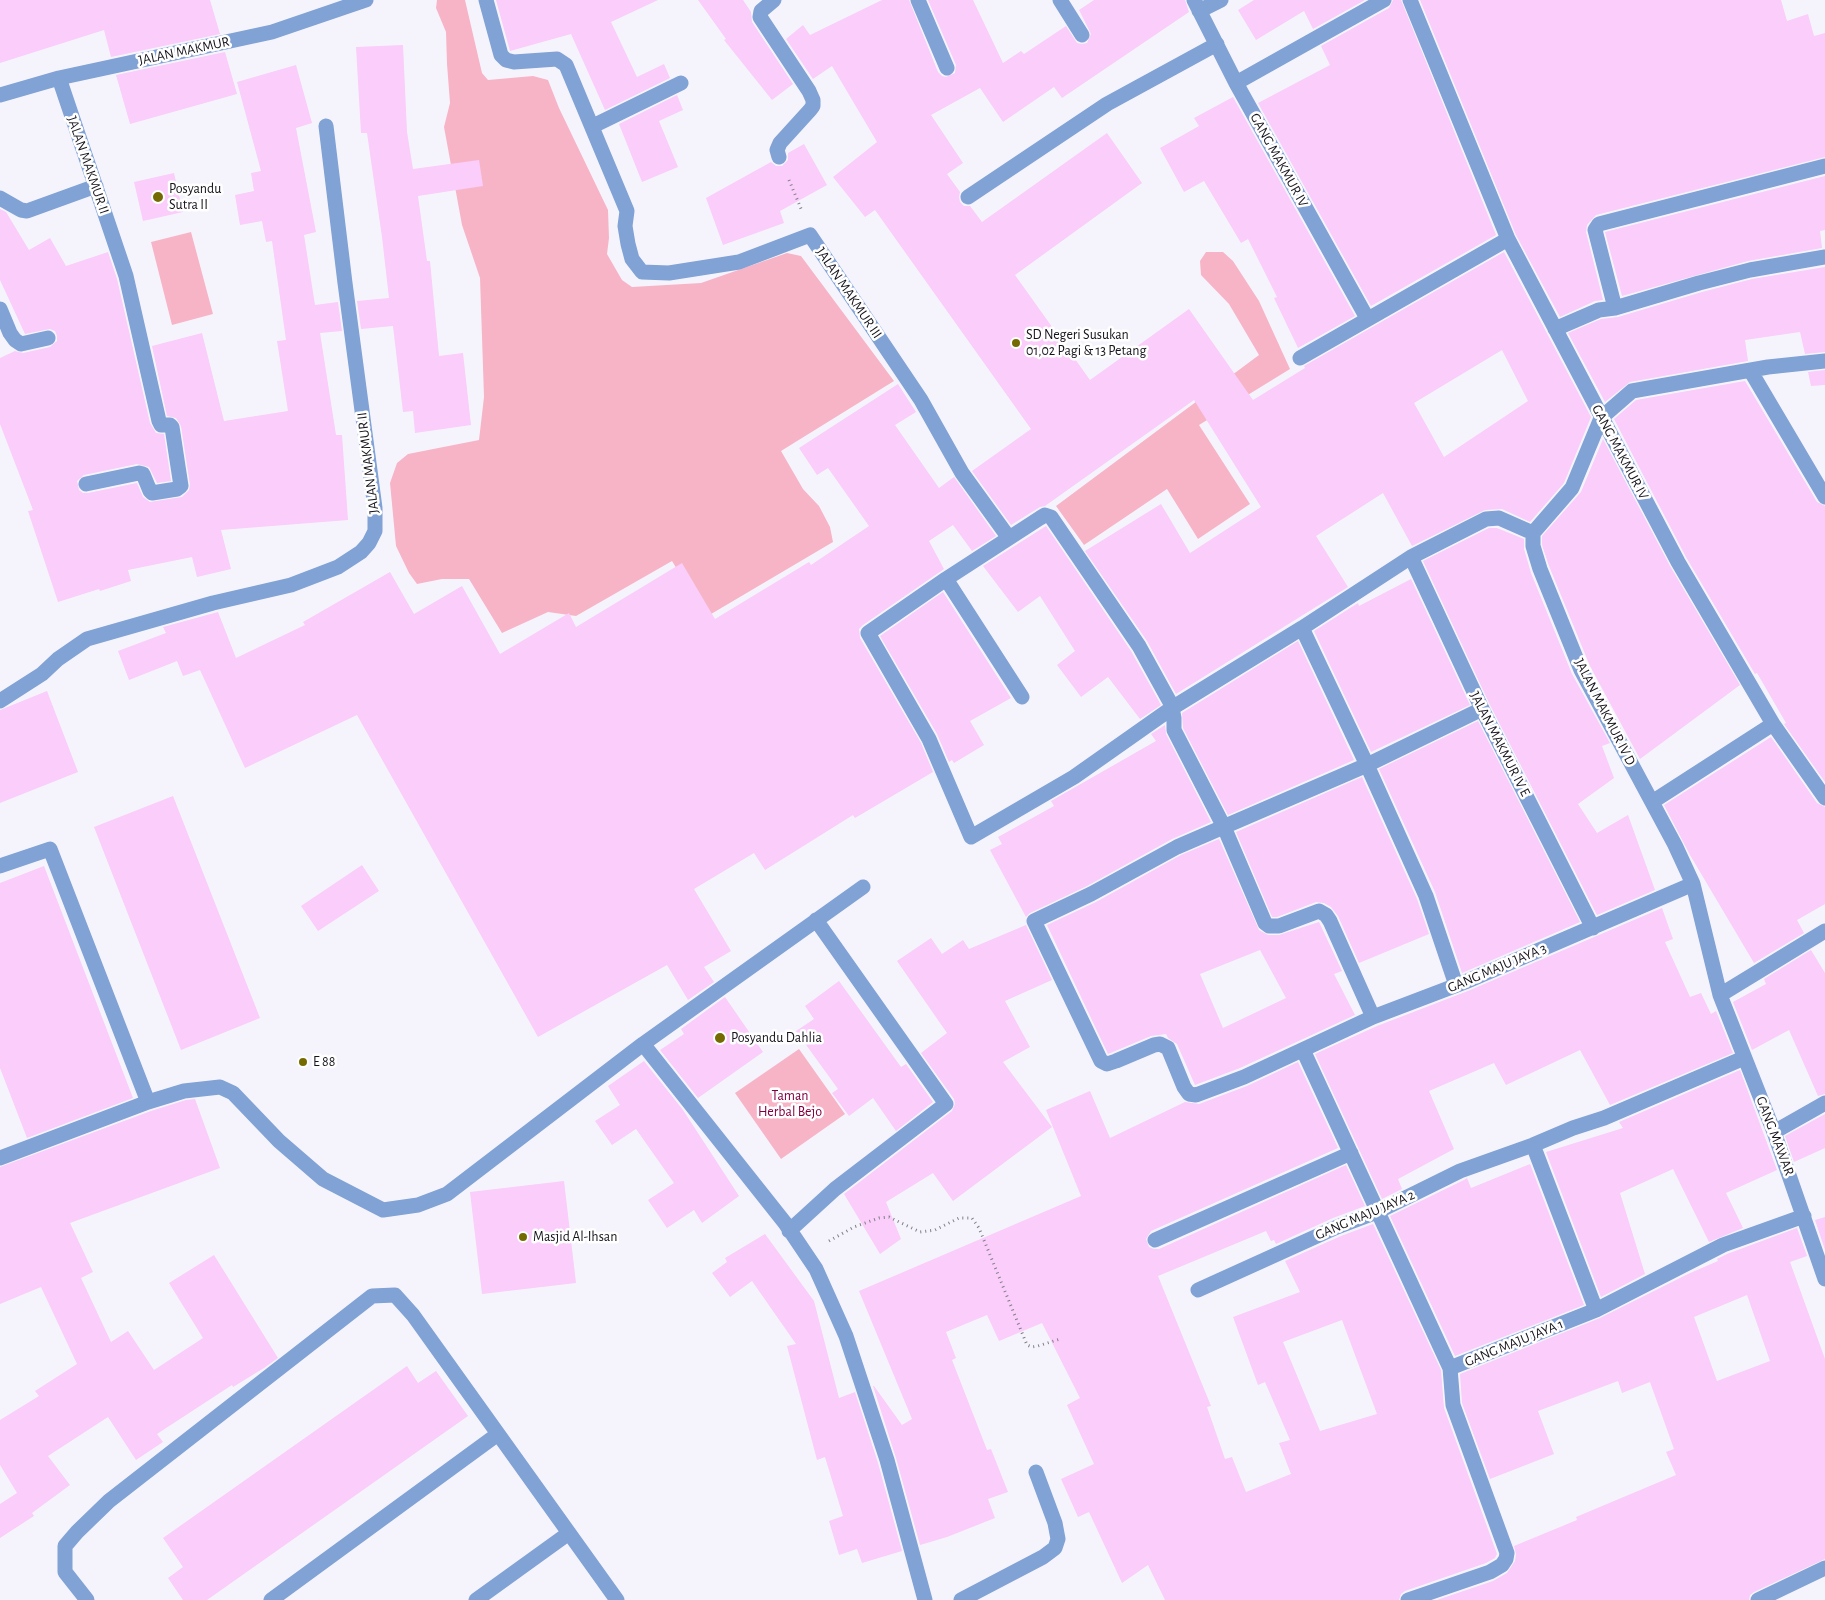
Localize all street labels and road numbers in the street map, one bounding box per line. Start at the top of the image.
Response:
street label: JALAN MAKMUR [137,33,231,69]
street label: GANG MAKMUR IV [1246,110,1312,210]
street label: JALAN MAKMUR II [63,114,113,216]
street label: JALAN MAKMUR III [812,244,886,342]
street label: GANG MAKMUR IV [1588,402,1652,502]
street label: JALAN MAKMUR II [353,411,383,515]
street label: JALAN MAKMUR IV D [1571,656,1639,768]
street label: JALAN MAKMUR IV E [1466,689,1534,799]
street label: GANG MAJU JAYA 3 [1445,940,1549,996]
street label: GANG MAWAR [1752,1094,1798,1178]
street label: GANG MAJU JAYA 2 [1313,1186,1417,1244]
street label: GANG MAJU JAYA 1 [1462,1316,1566,1370]

